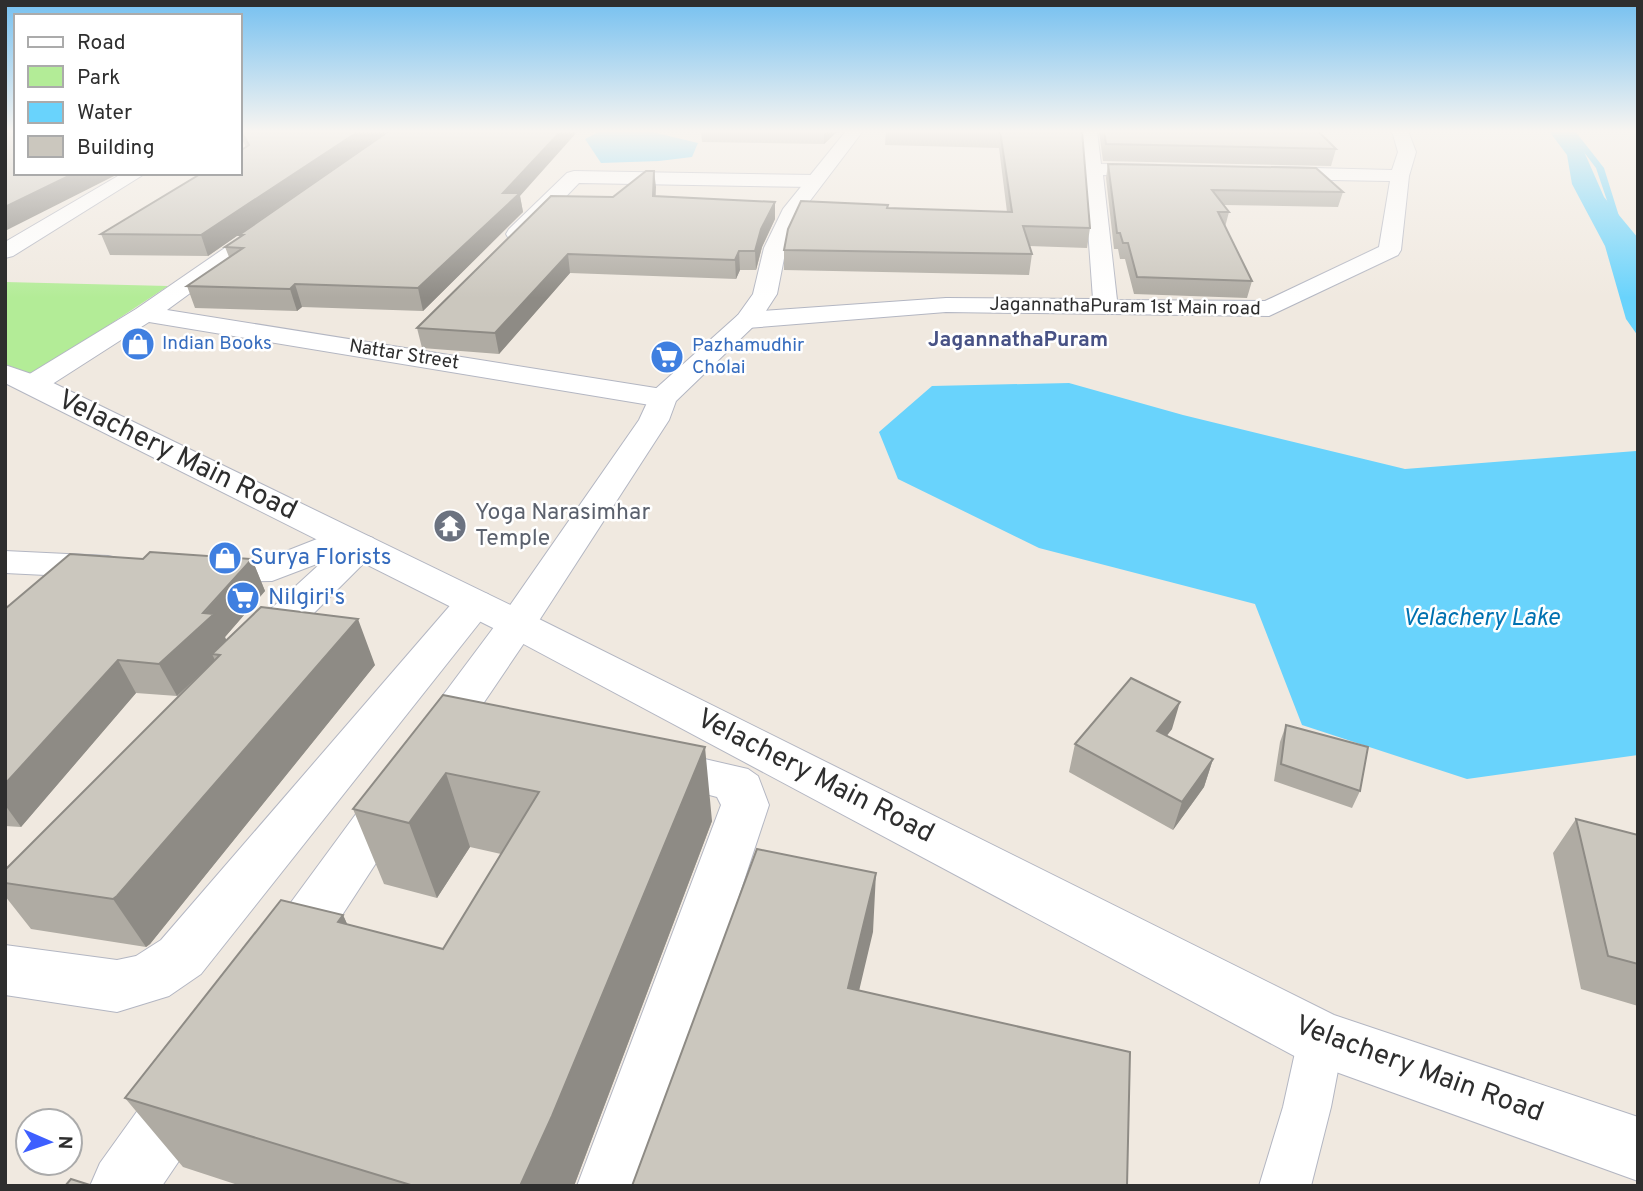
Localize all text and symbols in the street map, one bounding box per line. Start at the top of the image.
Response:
legend [14,14,242,175]
text: Road [77,30,126,57]
text: Park [77,65,120,92]
text: Water [77,100,132,127]
text: Building [77,135,155,162]
street label: JagannathaPuram 1st Main road [989,293,1261,321]
shop icon: Indian Books [119,325,157,363]
district label: JagannathaPuram [928,327,1108,354]
place label: Indian Books [162,332,272,356]
street label: Nattar Street [347,334,461,376]
place label: Pazhamudhir Cholai [692,334,805,380]
supermarket icon: Pazhamudhir Cholai [648,338,686,376]
street label: Velachery Main Road [51,382,303,530]
place label: Yoga Narasimhar Temple [475,499,651,554]
temple icon: Yoga Narasimhar Temple [431,507,469,545]
shop icon: Surya Florists [206,539,244,577]
place label: Surya Florists [250,544,391,573]
supermarket icon: Nilgiri's [224,579,262,617]
place label: Nilgiri's [268,584,345,613]
water label: Velachery Lake [1402,604,1560,634]
street label: Velachery Main Road [690,702,940,852]
street label: Velachery Main Road [1290,1008,1548,1132]
north arrow [14,1107,84,1177]
text: N [52,1135,76,1150]

